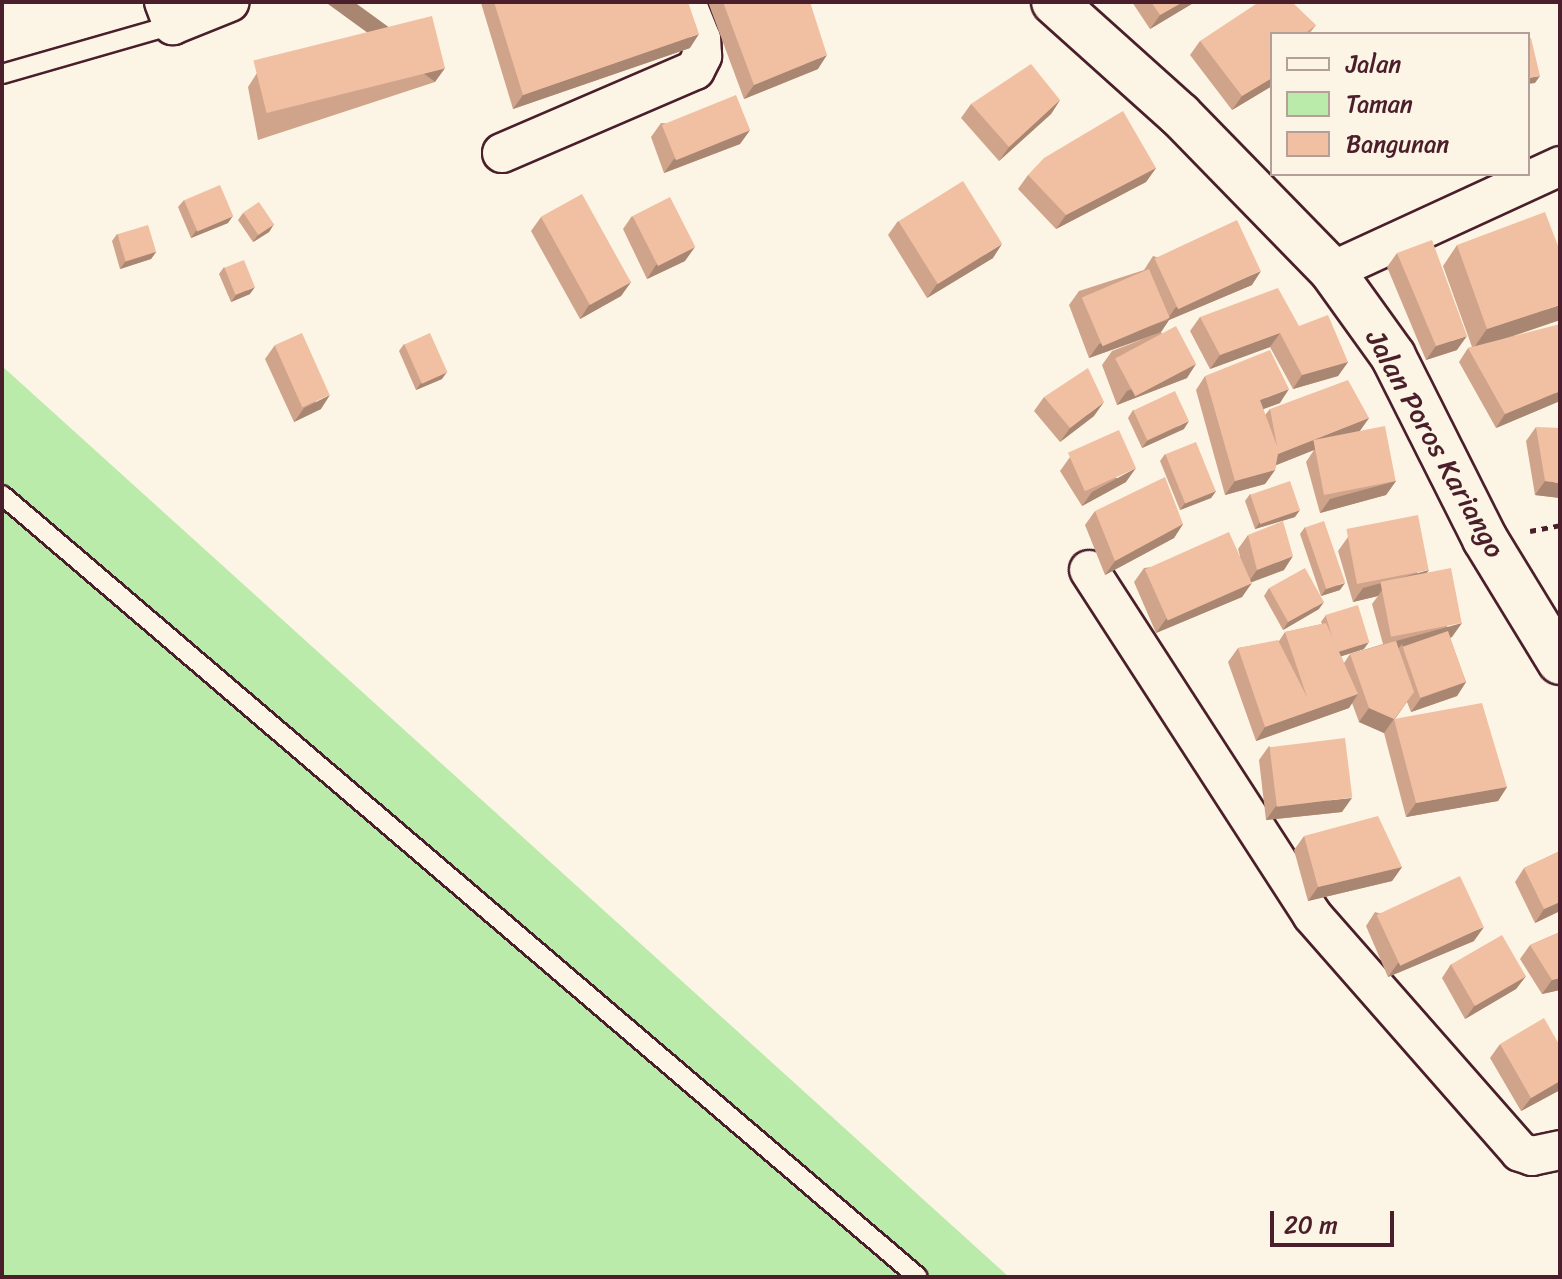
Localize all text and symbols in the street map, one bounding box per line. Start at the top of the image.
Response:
legend [1270,32,1530,176]
text: Jalan [1346,43,1401,85]
text: Taman [1346,83,1413,125]
text: Bangunan [1346,123,1449,165]
street label: Jalan Poros Kariango [1358,324,1512,564]
scale bar [1274,1195,1398,1245]
text: 20 m [1284,1204,1338,1246]

